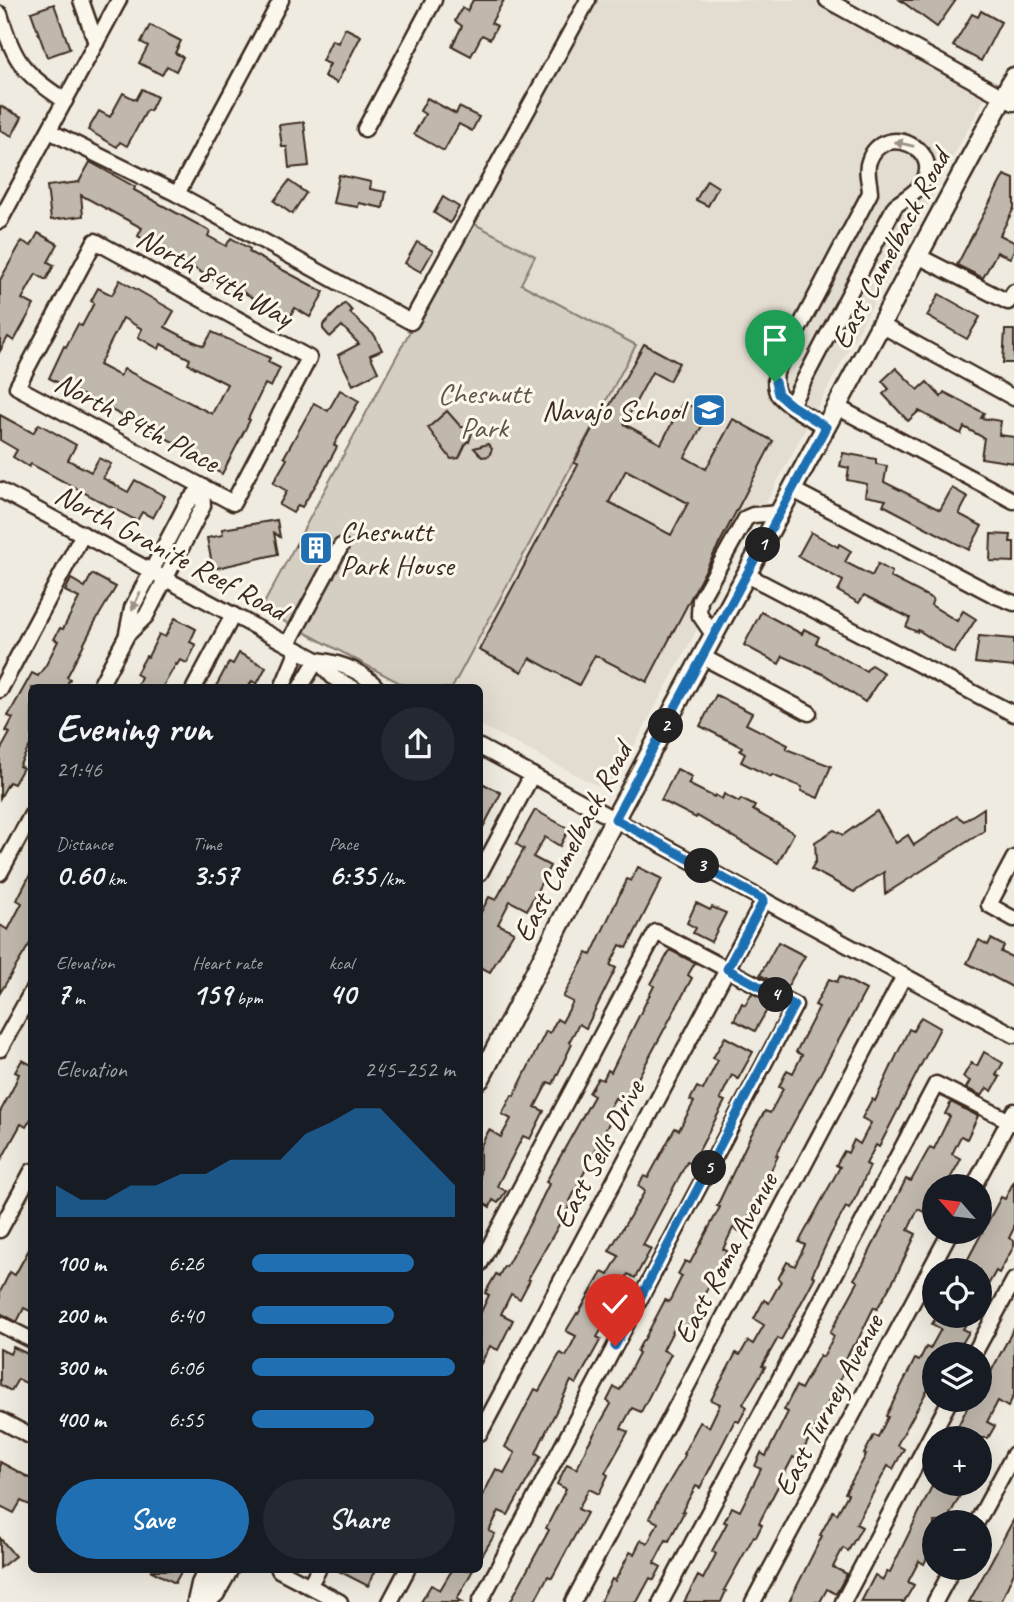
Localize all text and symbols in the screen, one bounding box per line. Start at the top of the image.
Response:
one-way arrow [892,138,914,149]
street label: East Camelback Road [822,139,960,355]
street label: North 84th Way [130,218,302,337]
pin [745,310,805,382]
icon: arrive [756,321,794,359]
street label: North 84th Place [48,363,228,482]
park label: Chesnutt Park [438,374,533,446]
place label: Navajo School [542,391,689,429]
school or university icon: Navajo School [690,391,728,429]
street label: North Granite Reef Road [49,475,297,631]
place label: Chesnutt Park House [340,512,456,584]
pin: 1 [746,528,780,562]
building icon: Chesnutt Park House [297,529,335,567]
text: 1 [758,532,767,556]
one-way arrow [131,591,142,611]
text: Evening run [56,705,212,752]
button: share [381,707,455,781]
pin: 2 [648,708,684,744]
text: 2 [661,713,670,737]
street label: East Camelback Road [504,732,642,948]
text: 21:46 [56,755,102,784]
text: Distance [56,832,113,856]
text: Time [192,832,221,856]
text: Pace [329,832,358,856]
pin: 3 [684,848,720,884]
text: 3 [697,853,706,877]
text: 0.60 [56,856,103,894]
text: 3:57 [192,856,238,894]
text: 6:35 [329,856,375,894]
text: km [103,867,126,891]
text: /km [375,867,405,891]
text: Elevation [56,951,114,975]
text: Heart rate [192,951,262,975]
text: kcal [329,951,354,975]
text: 7 [56,975,69,1013]
text: 159 [192,975,232,1013]
text: 40 [329,975,356,1013]
pin: 4 [758,978,794,1012]
text: 4 [771,982,780,1006]
text: m [69,986,85,1010]
text: bpm [232,986,263,1010]
text: Elevation [56,1055,127,1084]
text: 245–252 m [364,1055,455,1084]
street label: East Sells Drive [543,1072,654,1234]
pin: 5 [692,1150,726,1186]
text: 5 [704,1155,713,1179]
street label: East Roma Avenue [664,1164,787,1350]
north arrow [922,1174,992,1244]
map controls [922,1174,992,1580]
text: 100 m [56,1249,106,1278]
text: 6:26 [168,1249,204,1278]
button: locate [922,1258,992,1328]
pin [585,1274,645,1346]
icon: check [596,1285,634,1323]
text: 200 m [56,1301,106,1330]
text: 6:40 [168,1301,204,1330]
street label: East Turney Avenue [764,1306,893,1502]
button: layers [922,1342,992,1412]
text: 300 m [56,1353,106,1382]
text: 6:06 [168,1353,204,1382]
text: 400 m [56,1405,106,1434]
text: 6:55 [168,1405,204,1434]
button: + [922,1426,992,1496]
button: Save [56,1479,249,1559]
button: Share [263,1479,455,1559]
button: − [922,1510,992,1580]

